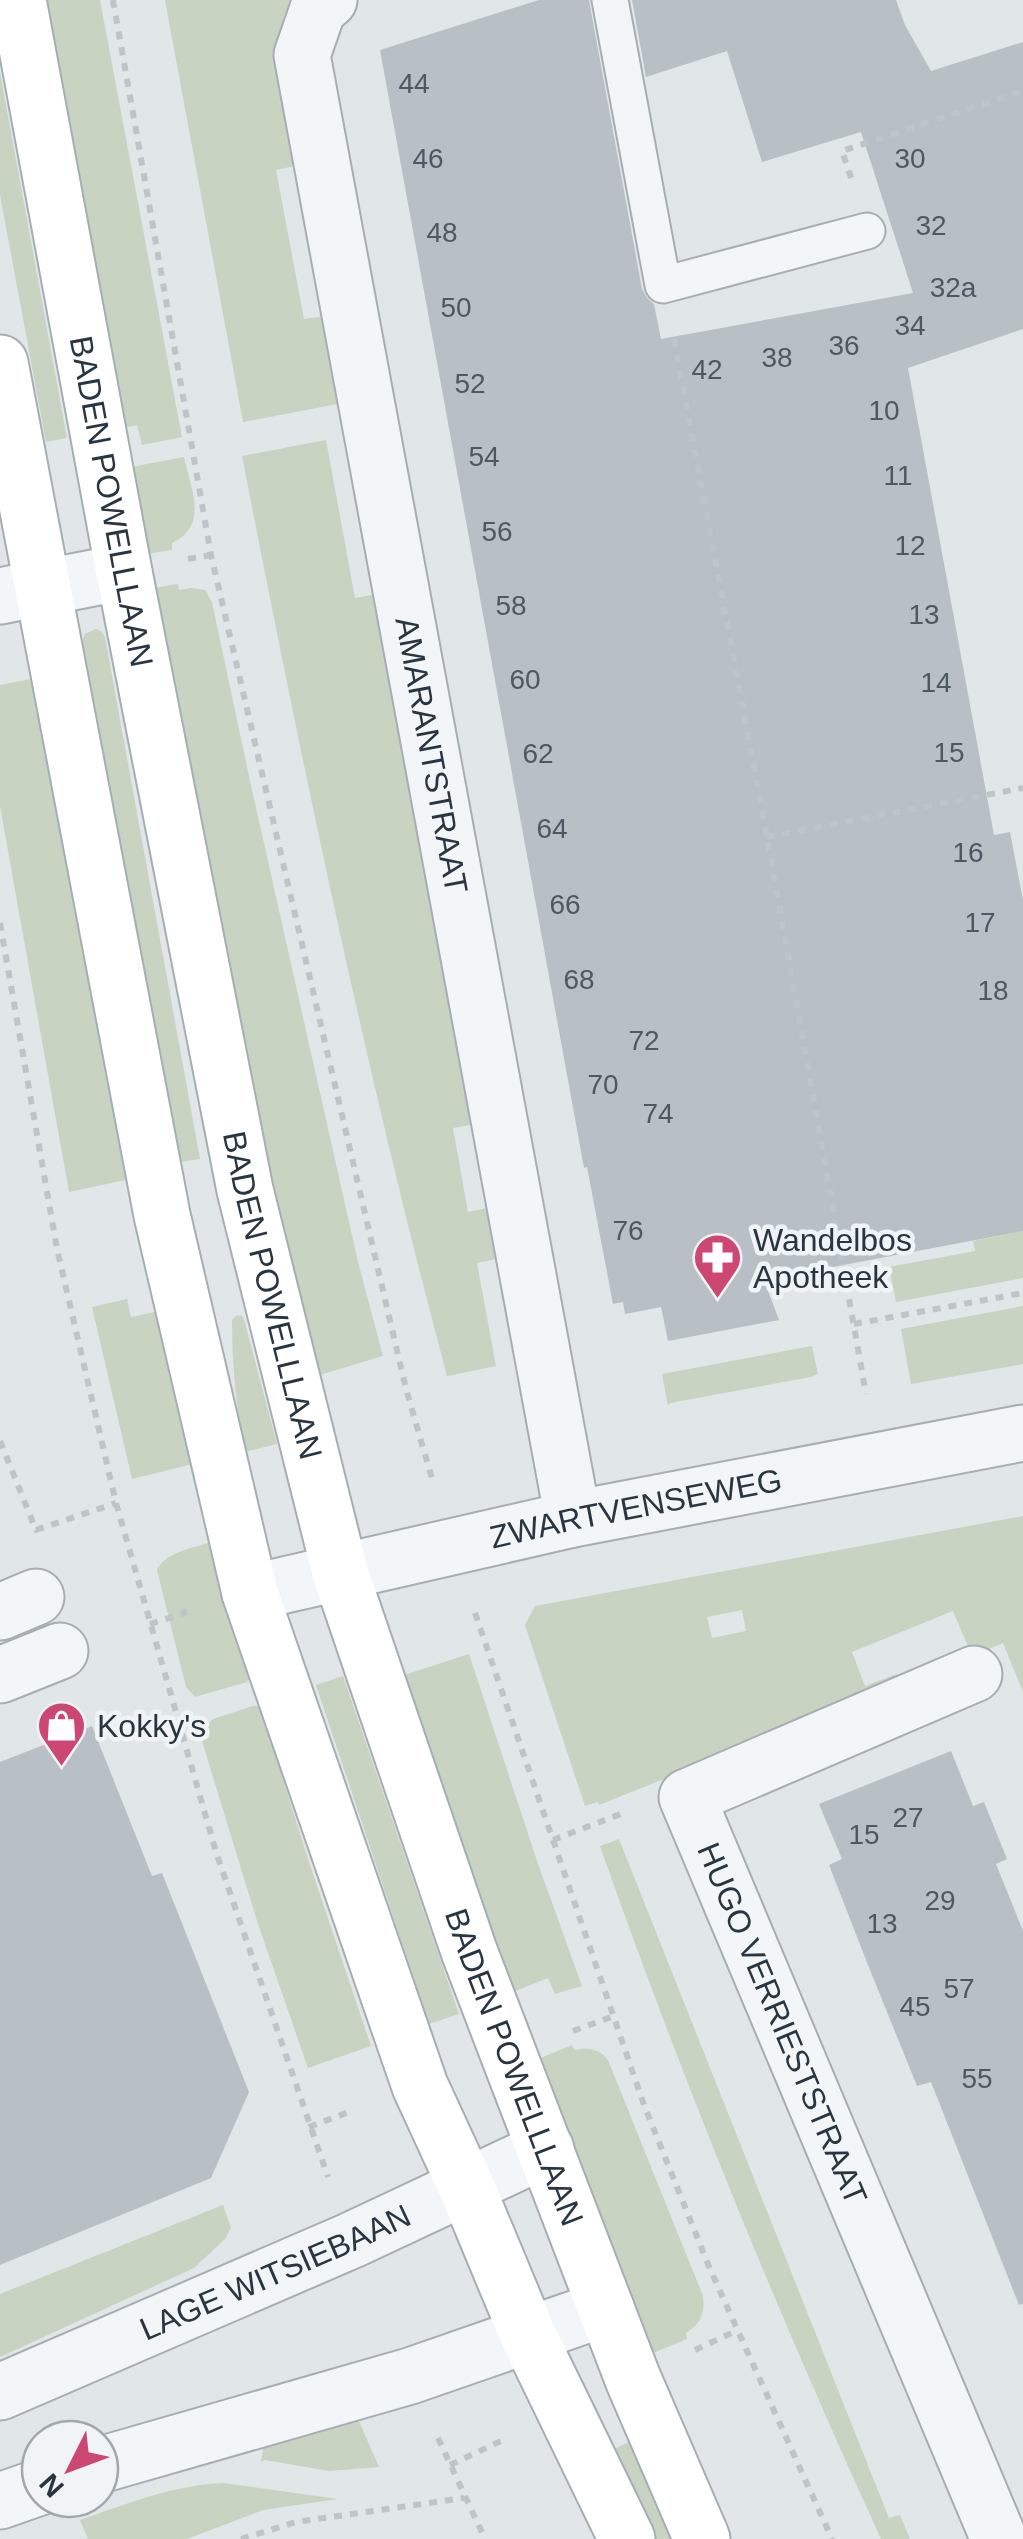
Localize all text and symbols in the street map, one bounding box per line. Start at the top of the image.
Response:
house number: 44 [398,68,430,99]
house number: 46 [412,143,444,174]
house number: 30 [894,143,926,174]
house number: 32 [915,210,947,241]
house number: 48 [426,217,458,248]
house number: 32a [930,272,977,303]
house number: 50 [440,292,472,323]
house number: 34 [894,310,926,341]
house number: 36 [828,330,860,361]
street label: BADEN POWELLLAAN [63,333,160,670]
house number: 38 [761,342,793,373]
house number: 42 [691,354,723,385]
house number: 52 [454,368,486,399]
house number: 10 [868,395,900,426]
house number: 54 [468,441,500,472]
house number: 11 [883,460,913,491]
house number: 56 [481,516,513,547]
house number: 12 [894,530,926,561]
house number: 58 [495,590,527,621]
house number: 13 [908,599,940,630]
street label: AMARANTSTRAAT [388,614,475,896]
house number: 60 [509,664,541,695]
house number: 14 [920,667,952,698]
house number: 15 [933,737,965,768]
house number: 62 [522,738,554,769]
house number: 64 [536,813,568,844]
house number: 16 [952,837,984,868]
house number: 66 [549,889,581,920]
house number: 17 [964,907,996,938]
house number: 68 [563,964,595,995]
house number: 18 [977,975,1009,1006]
house number: 72 [628,1025,660,1056]
house number: 70 [587,1069,619,1100]
house number: 74 [642,1098,674,1129]
street label: BADEN POWELLLAAN [216,1128,329,1463]
house number: 76 [612,1215,644,1246]
place label: Wandelbos Apotheek [753,1222,912,1295]
pharmacy icon: Wandelbos Apotheek [692,1232,744,1300]
street label: ZWARTVENSEWEG [486,1462,785,1555]
shop icon: Kokky's [36,1700,88,1768]
place label: Kokky's [97,1708,206,1744]
house number: 27 [892,1802,924,1833]
house number: 15 [848,1819,880,1850]
street label: HUGO VERRIESTSTRAAT [690,1837,874,2210]
house number: 29 [924,1885,956,1916]
street label: BADEN POWELLLAAN [438,1904,591,2231]
house number: 13 [866,1908,898,1939]
house number: 57 [943,1973,975,2004]
house number: 45 [899,1991,931,2022]
house number: 55 [961,2063,993,2094]
street label: LAGE WITSIEBAAN [134,2197,416,2347]
north arrow [20,2419,120,2519]
text: N [34,2468,70,2503]

